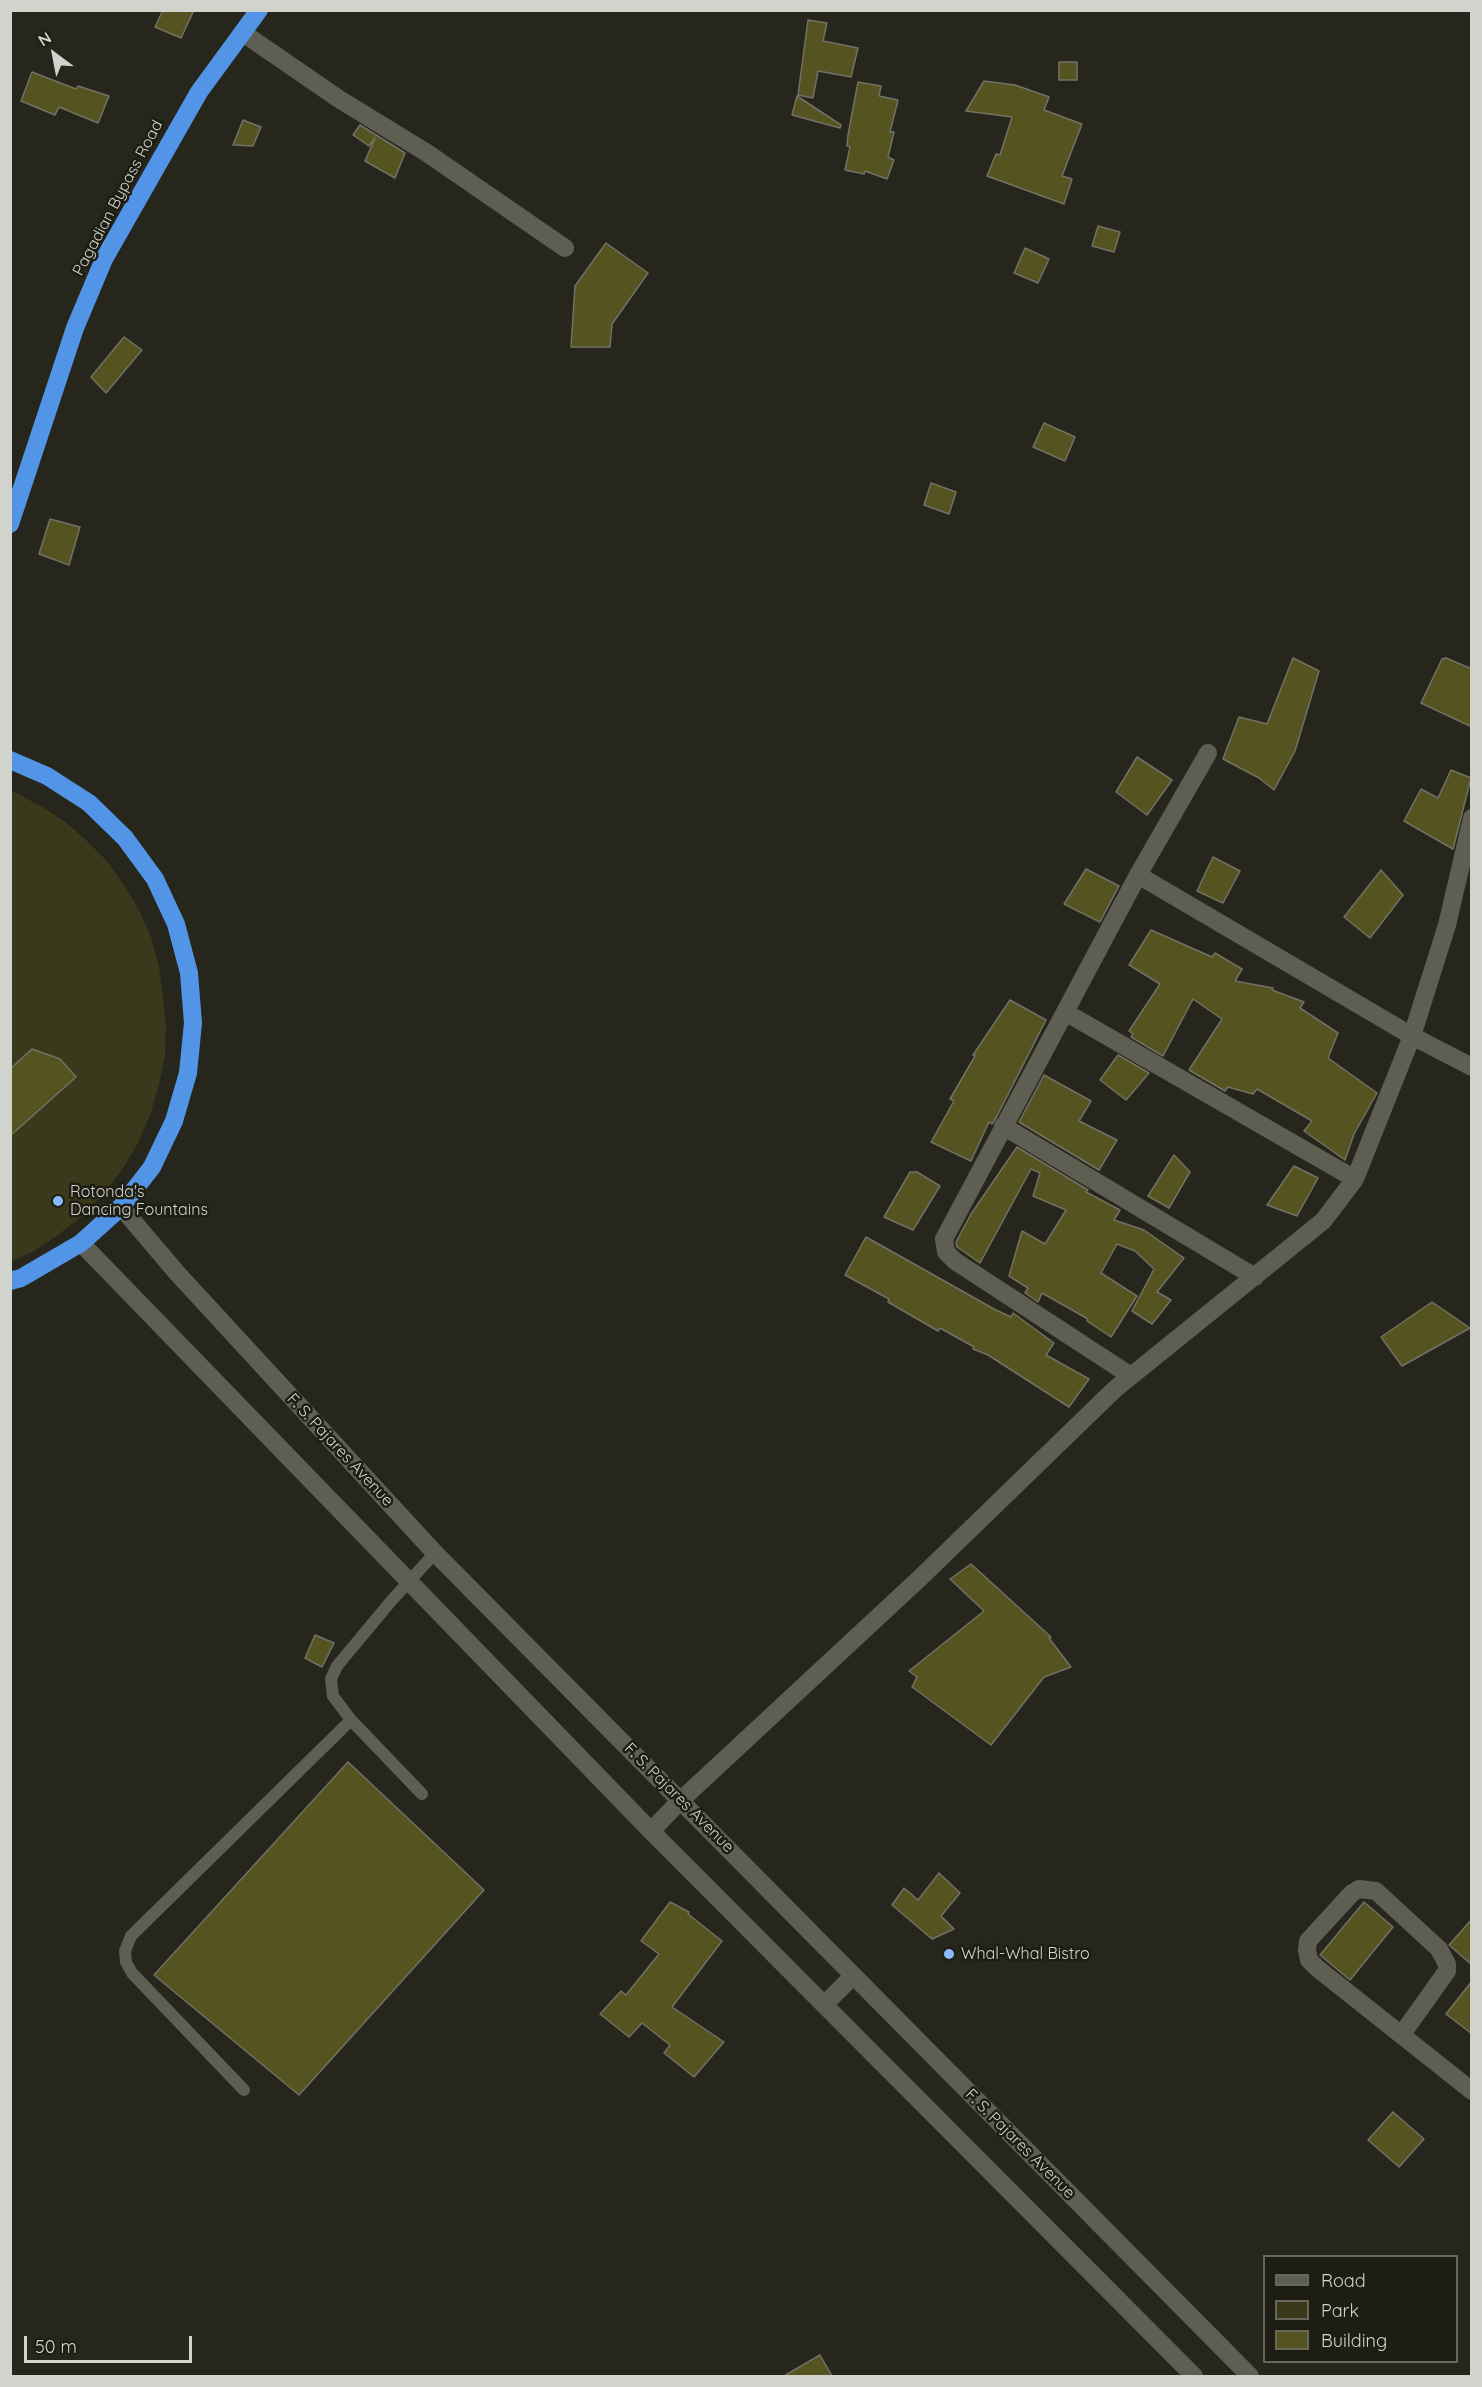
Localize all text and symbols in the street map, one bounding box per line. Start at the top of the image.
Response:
north arrow [24,24,84,84]
text: N [34,27,55,50]
street label: Pagadian Bypass Road [69,117,167,279]
place label: Rotonda's Dancing Fountains [70,1182,208,1220]
marker: Rotonda's Dancing Fountains [51,1194,65,1208]
street label: F. S. Pajares Avenue [283,1390,397,1510]
street label: F. S. Pajares Avenue [620,1739,738,1857]
place label: Whal-Whal Bistro [961,1944,1090,1964]
marker: Whal-Whal Bistro [942,1947,956,1961]
street label: F. S. Pajares Avenue [961,2085,1079,2203]
legend [1263,2255,1458,2363]
text: Road [1321,2269,1366,2292]
text: Park [1321,2299,1359,2322]
scale bar [27,2324,195,2362]
text: Building [1321,2329,1387,2352]
text: 50 m [35,2335,77,2358]

